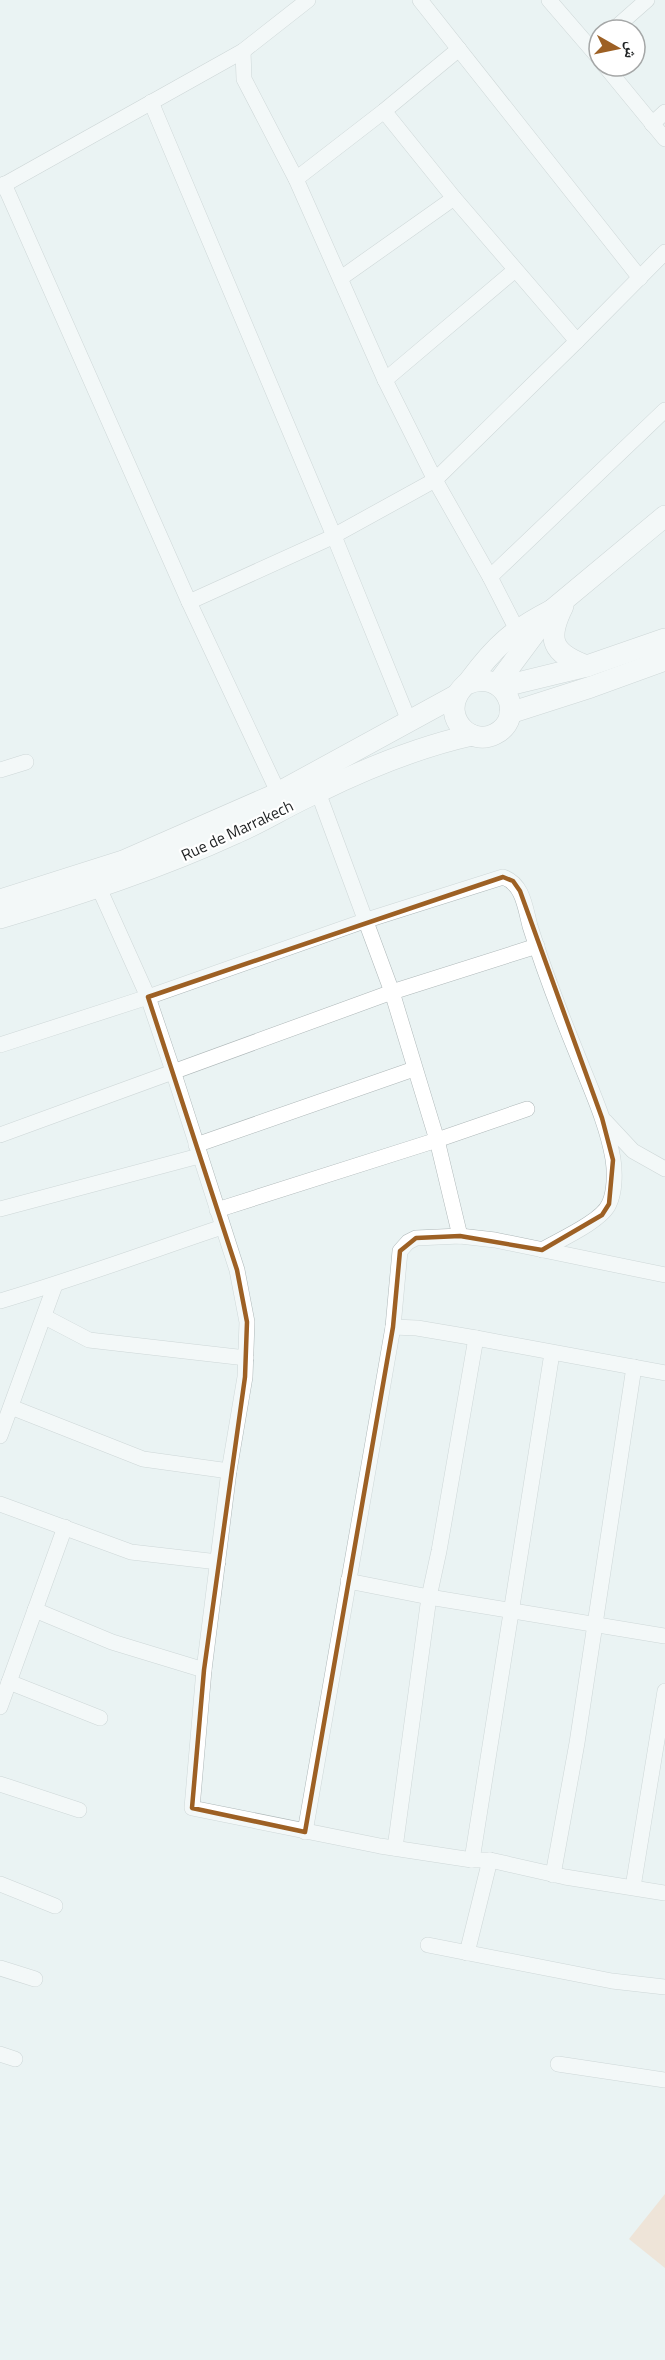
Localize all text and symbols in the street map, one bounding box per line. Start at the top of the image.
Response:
north arrow [587,18,647,78]
text: ش [619,40,645,61]
street label: Rue de Marrakech [177,793,297,867]

